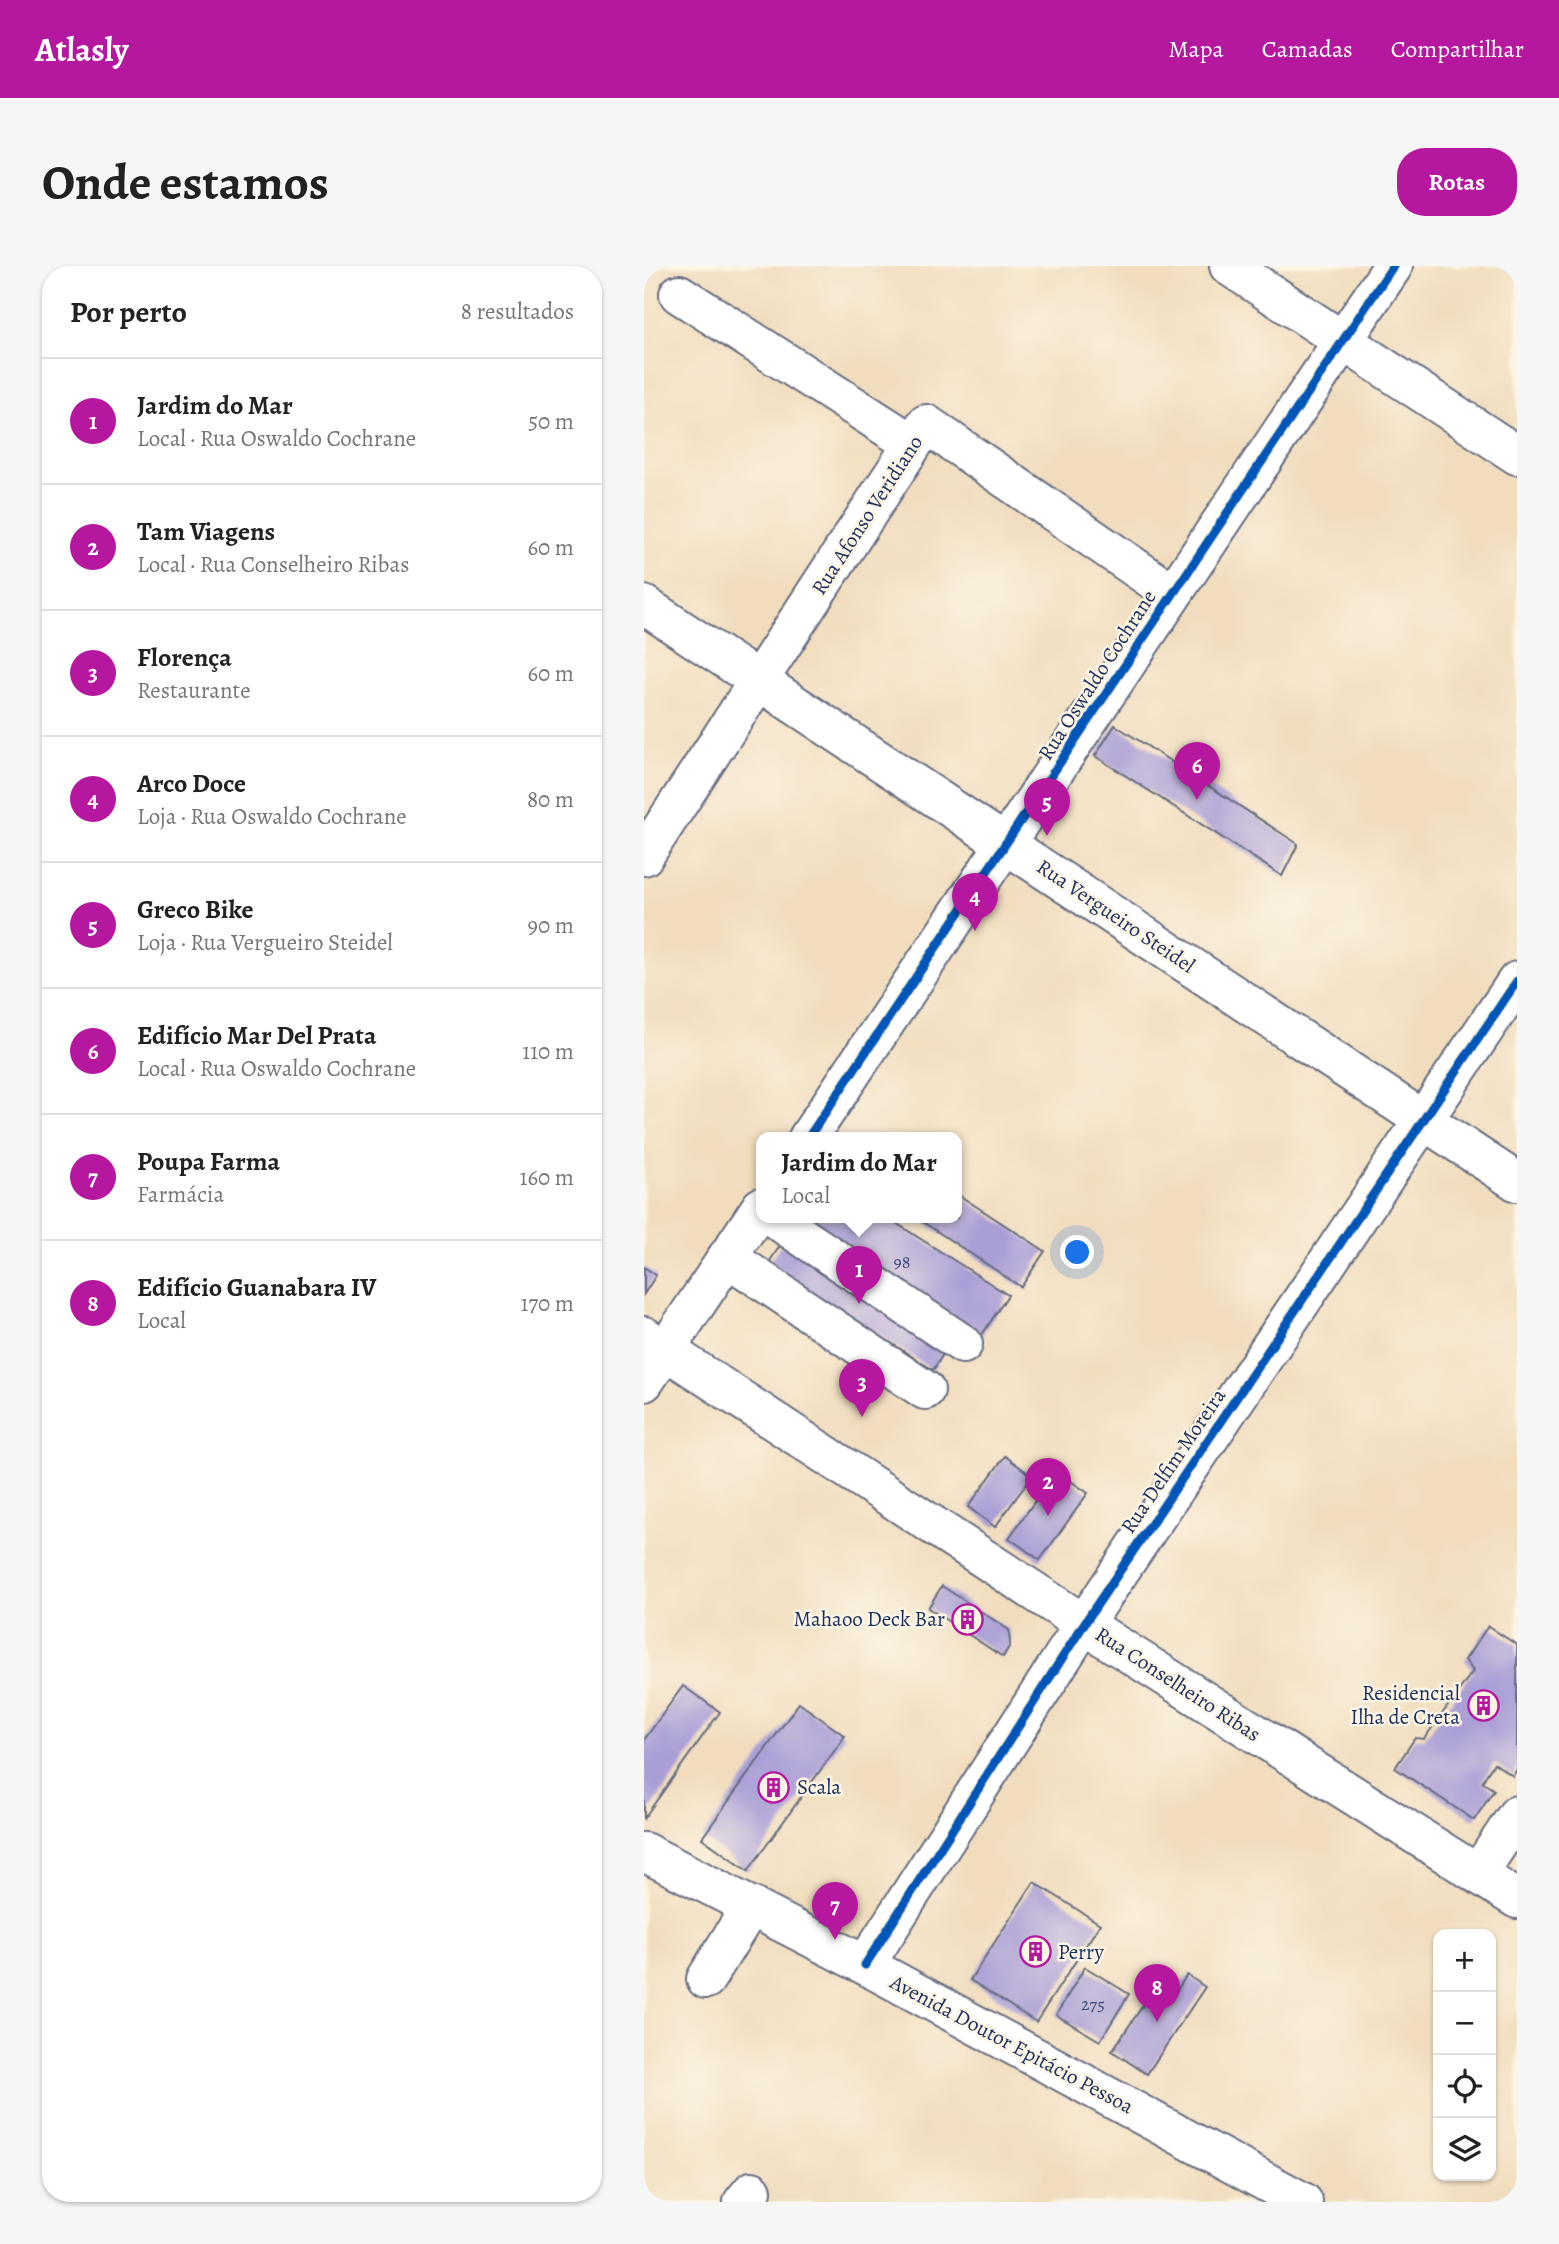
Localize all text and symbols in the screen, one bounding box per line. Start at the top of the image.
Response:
text: Atlasly [35,27,129,72]
text: Mapa [1169,33,1224,65]
text: Camadas [1262,33,1353,65]
text: Compartilhar [1391,33,1524,65]
button: Rotas [1397,148,1517,216]
text: Onde estamos [42,149,329,216]
text: Por perto [70,292,187,332]
text: 8 resultados [461,296,574,327]
text: Jardim do Mar [137,388,293,423]
text: 1 [89,406,97,437]
text: 50 m [528,406,574,437]
text: Local · Rua Oswaldo Cochrane [137,423,416,454]
street label: Rua Afonso Veridiano [805,430,929,600]
text: Tam Viagens [137,514,275,549]
text: 2 [87,532,99,563]
text: 60 m [527,532,574,563]
text: Local · Rua Conselheiro Ribas [137,549,409,580]
street label: Rua Oswaldo Cochrane [1031,585,1163,765]
text: Florença [137,640,232,675]
text: 3 [88,658,98,689]
text: 60 m [527,658,574,689]
text: Restaurante [137,675,250,706]
pin: 6 [1174,742,1220,800]
text: Arco Doce [137,766,246,801]
pin: 5 [1024,778,1070,836]
text: 4 [88,784,98,815]
text: 80 m [527,784,574,815]
text: Loja · Rua Oswaldo Cochrane [137,801,407,832]
street label: Rua Vergueiro Steidel [1031,853,1201,979]
pin: 4 [952,873,998,931]
text: Greco Bike [137,892,253,927]
text: 5 [88,910,98,941]
text: 90 m [528,910,574,941]
text: Loja · Rua Vergueiro Steidel [137,927,393,958]
text: Edifício Mar Del Prata [137,1018,376,1053]
text: 6 [88,1036,98,1067]
text: 110 m [522,1036,574,1067]
text: Local · Rua Oswaldo Cochrane [137,1053,416,1084]
popup [756,1132,962,1223]
text: Poupa Farma [137,1144,280,1179]
text: Jardim do Mar [781,1145,937,1180]
text: 7 [88,1162,98,1193]
text: 160 m [520,1162,574,1193]
text: Farmácia [137,1179,224,1210]
text: Local [781,1180,830,1211]
your location [1060,1235,1094,1269]
pin: 1 [836,1246,882,1304]
house number: 98 [894,1250,910,1274]
text: Edifício Guanabara IV [137,1270,376,1305]
text: 8 [87,1288,99,1319]
text: 170 m [521,1288,574,1319]
text: Local [137,1305,186,1336]
pin: 3 [839,1359,885,1417]
street label: Rua Delfim Moreira [1114,1383,1232,1539]
pin: 2 [1025,1458,1071,1516]
building icon: Mahaoo Deck Bar [951,1602,985,1636]
place label: Mahaoo Deck Bar [794,1605,945,1633]
street label: Rua Conselheiro Ribas [1090,1620,1266,1748]
place label: Residencial Ilha de Creta [1351,1679,1460,1731]
building icon: Residencial Ilha de Creta [1466,1688,1500,1722]
building icon: Scala [757,1770,791,1804]
place label: Scala [797,1773,841,1801]
pin: 7 [812,1882,858,1940]
map controls [1433,1929,1496,2181]
button: + [1433,1929,1496,1992]
building icon: Perry [1018,1935,1052,1969]
place label: Perry [1058,1938,1104,1966]
pin: 8 [1134,1964,1180,2022]
street label: Avenida Doutor Epitácio Pessoa [885,1967,1139,2120]
house number: 275 [1081,1992,1105,2016]
button: − [1433,1992,1496,2055]
button: locate [1433,2055,1496,2118]
button: layers [1433,2118,1496,2181]

